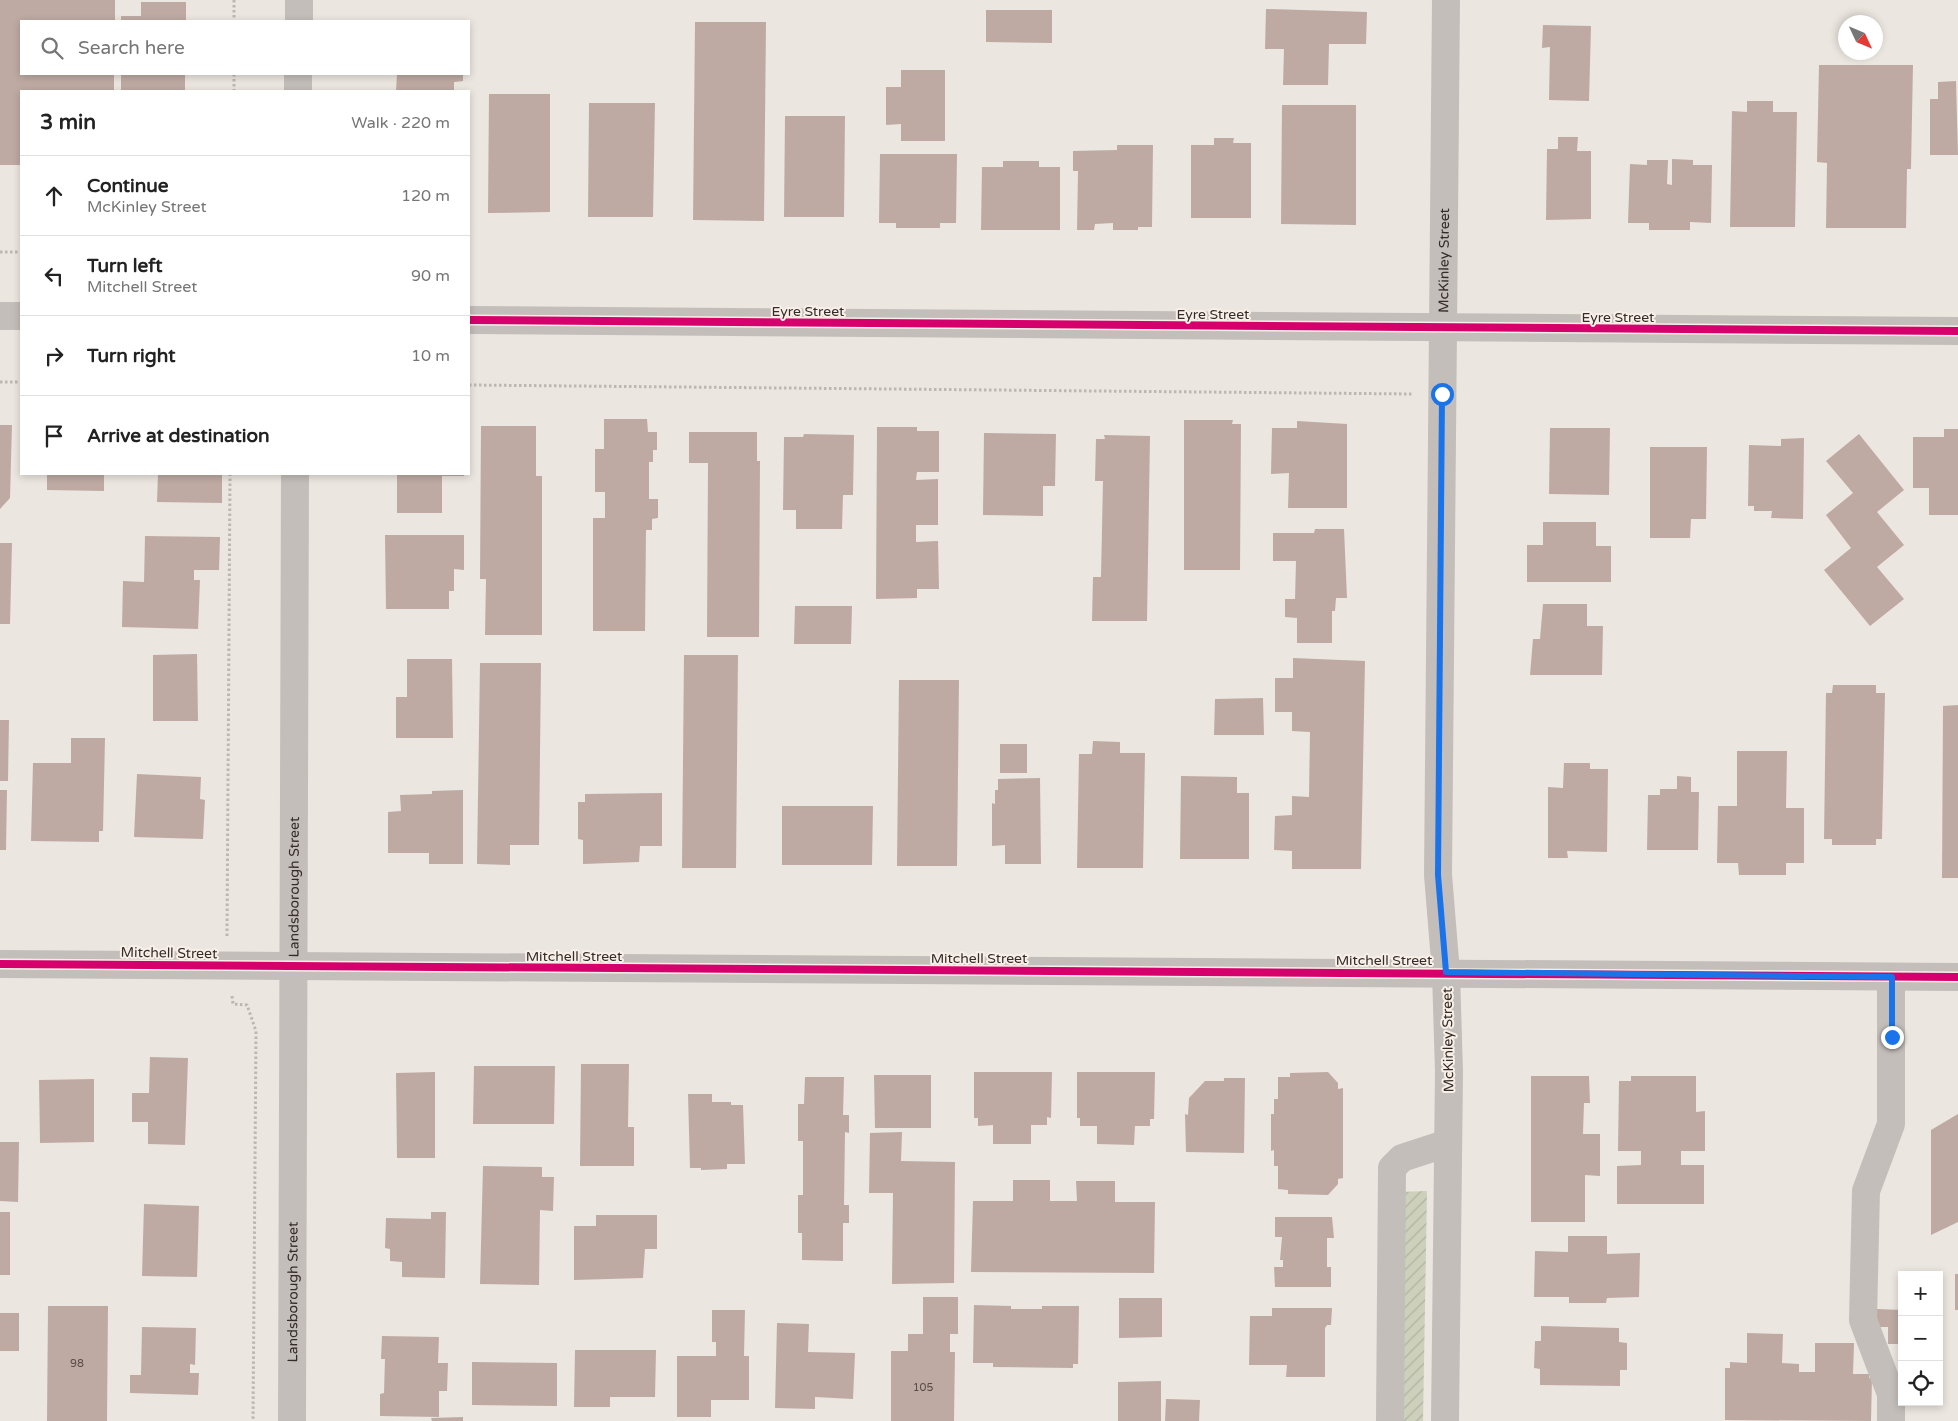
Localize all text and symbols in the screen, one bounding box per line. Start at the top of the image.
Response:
north arrow [1838,15,1883,60]
search box [20,20,470,75]
icon: search [38,34,66,62]
text: Search here [78,37,185,59]
text: 3 min [40,110,96,135]
text: Walk · 220 m [351,113,450,133]
text: Continue [87,175,169,197]
icon: ahead [40,182,68,210]
text: 120 m [401,186,450,206]
text: McKinley Street [87,197,207,217]
street label: McKinley Street [1435,207,1453,313]
text: Turn left [87,255,163,277]
icon: left [40,262,68,290]
text: 90 m [411,266,450,286]
text: Mitchell Street [87,277,197,297]
street label: Eyre Street [772,303,845,320]
street label: Eyre Street [1177,306,1250,323]
street label: Eyre Street [1582,309,1655,326]
icon: right [40,342,68,370]
text: Turn right [87,345,175,367]
text: 10 m [411,346,450,366]
route start [1431,383,1454,406]
icon: arrive [40,422,68,450]
text: Arrive at destination [87,425,270,447]
street label: Landsborough Street [285,816,302,957]
street label: Mitchell Street [121,944,218,962]
street label: Mitchell Street [526,948,623,965]
street label: Mitchell Street [931,950,1028,967]
street label: Mitchell Street [1336,952,1433,969]
street label: McKinley Street [1439,987,1457,1092]
route end [1881,1026,1904,1049]
street label: Landsborough Street [284,1221,301,1362]
map controls [1898,1271,1943,1406]
button: + [1898,1271,1943,1316]
button: − [1898,1316,1943,1361]
house number: 98 [70,1357,84,1370]
button: locate [1898,1361,1943,1406]
house number: 105 [913,1381,933,1394]

